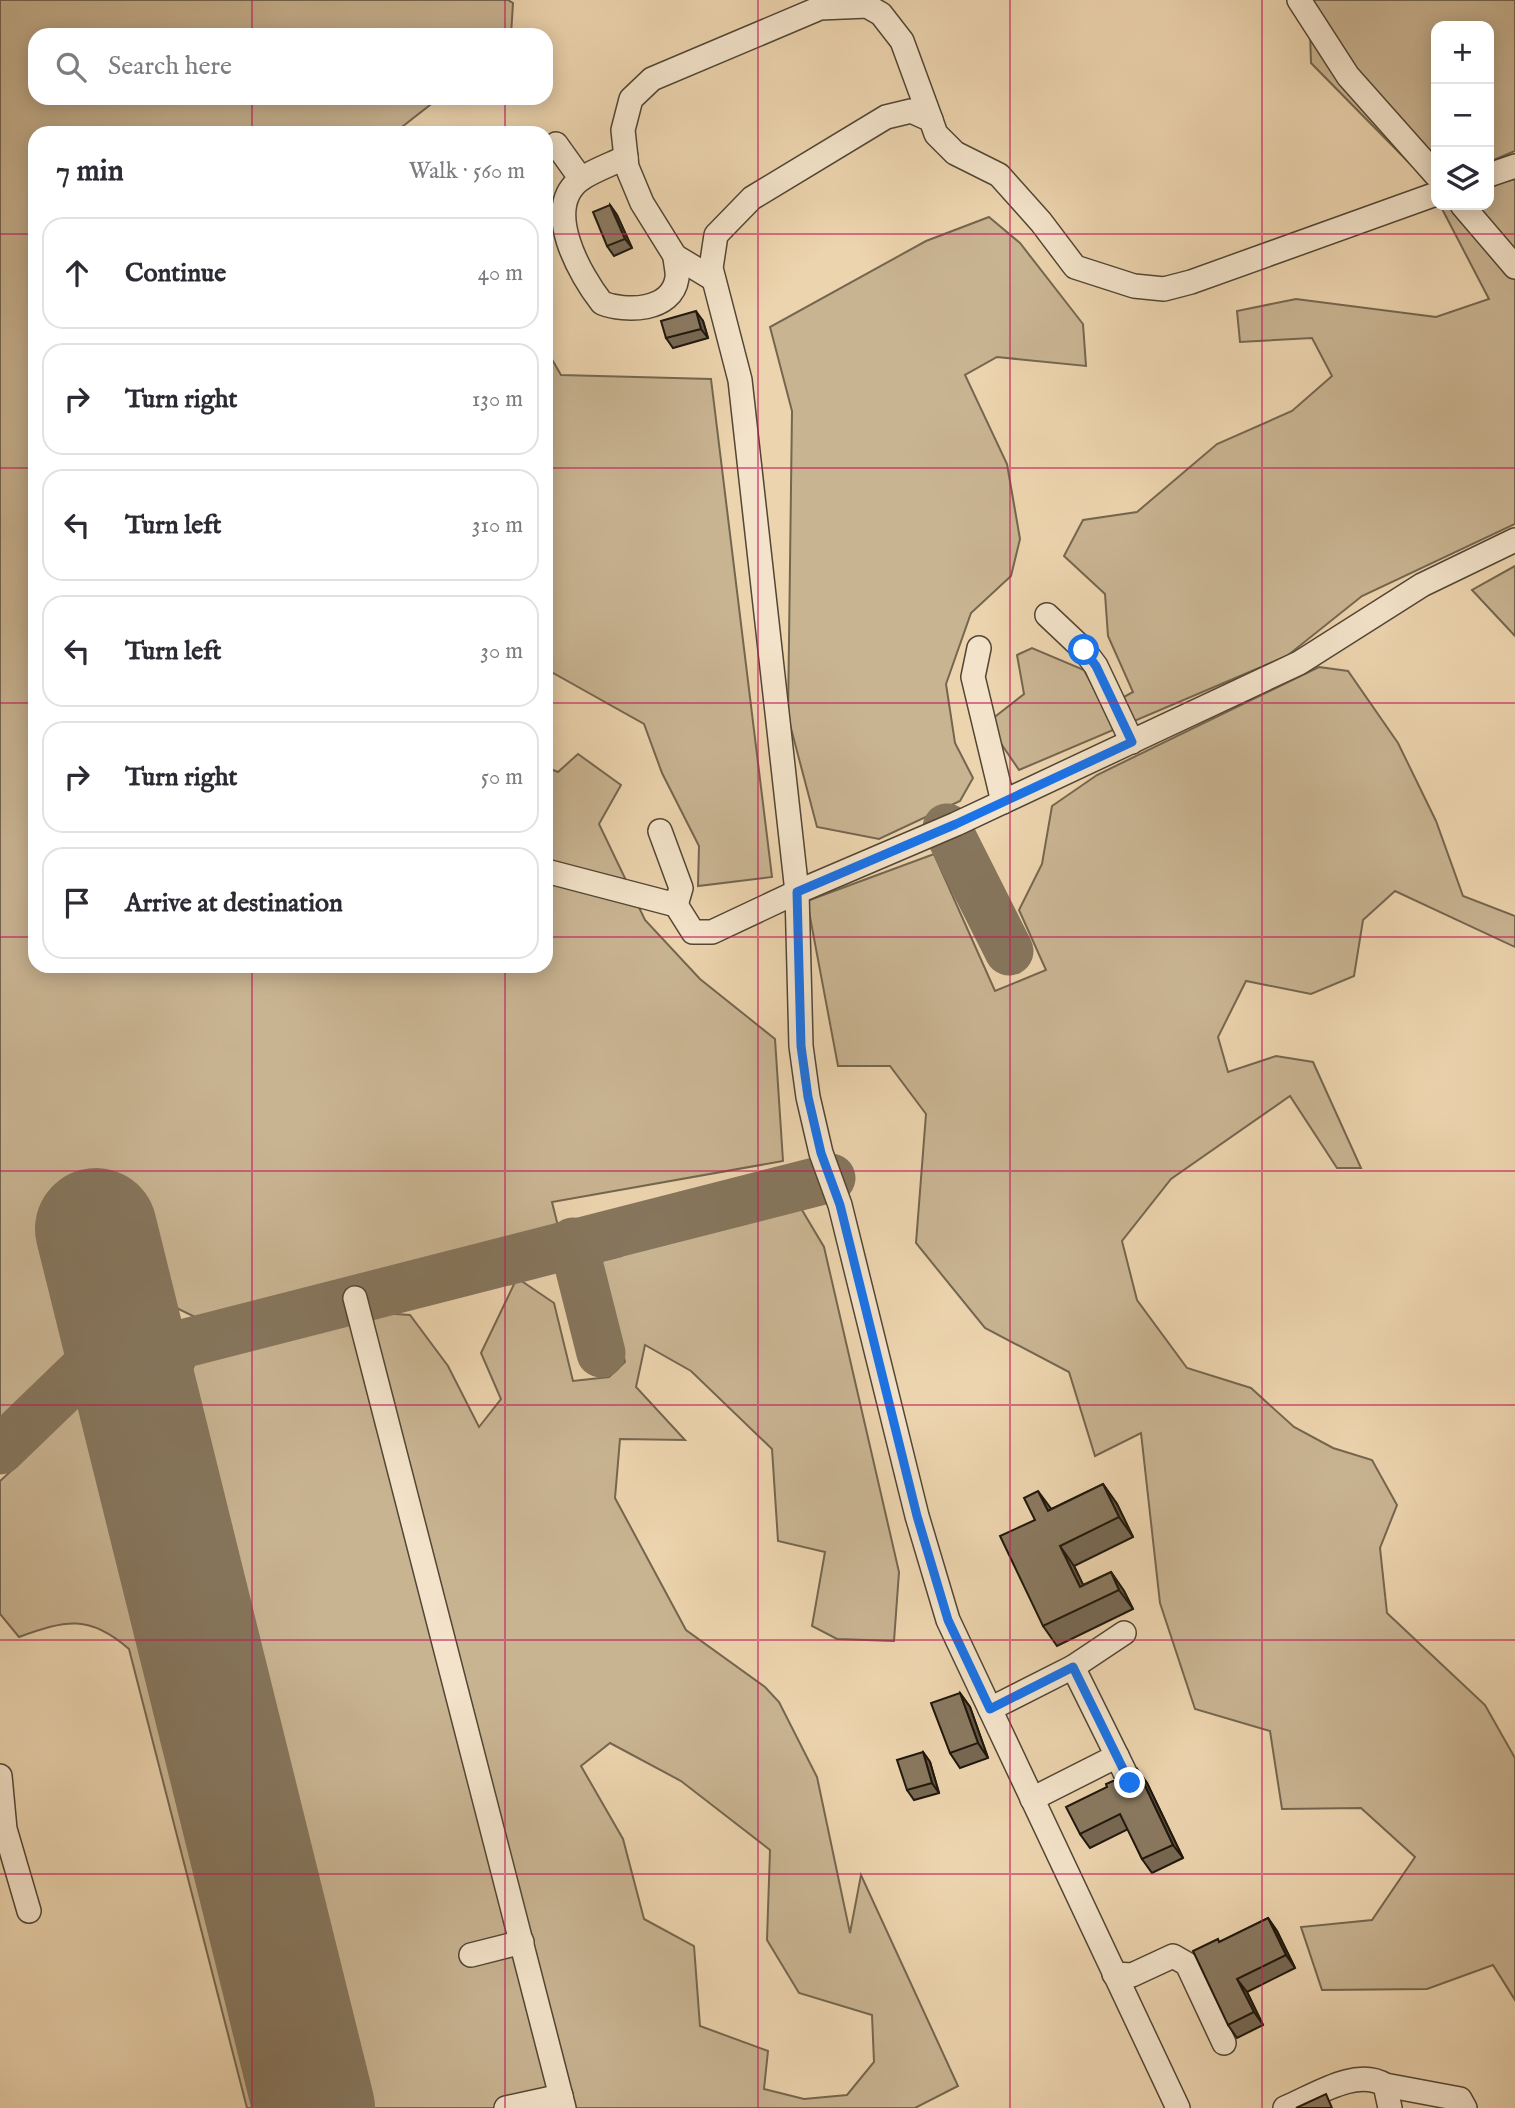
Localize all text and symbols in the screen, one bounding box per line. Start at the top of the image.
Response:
map controls [1431,21,1494,210]
button: + [1431,21,1494,84]
search box [28,28,553,105]
icon: search [52,48,90,86]
text: Search here [108,50,232,83]
button: − [1431,84,1494,147]
button: layers [1431,147,1494,210]
text: 7 min [56,153,124,191]
text: Walk · 560 m [409,157,525,186]
icon: ahead [58,254,96,292]
text: Continue [125,257,226,290]
text: 40 m [478,259,523,288]
icon: right [58,380,96,418]
text: Turn right [125,383,238,416]
text: 130 m [472,385,523,414]
icon: left [58,506,96,544]
text: Turn left [125,509,222,542]
text: 310 m [472,511,523,540]
icon: left [58,632,96,670]
route start [1068,634,1099,665]
text: Turn left [125,635,222,668]
text: 30 m [480,637,523,666]
icon: right [58,758,96,796]
text: Turn right [125,761,238,794]
text: 50 m [481,763,523,792]
icon: arrive [58,884,96,922]
text: Arrive at destination [125,887,343,920]
route end [1114,1767,1145,1798]

